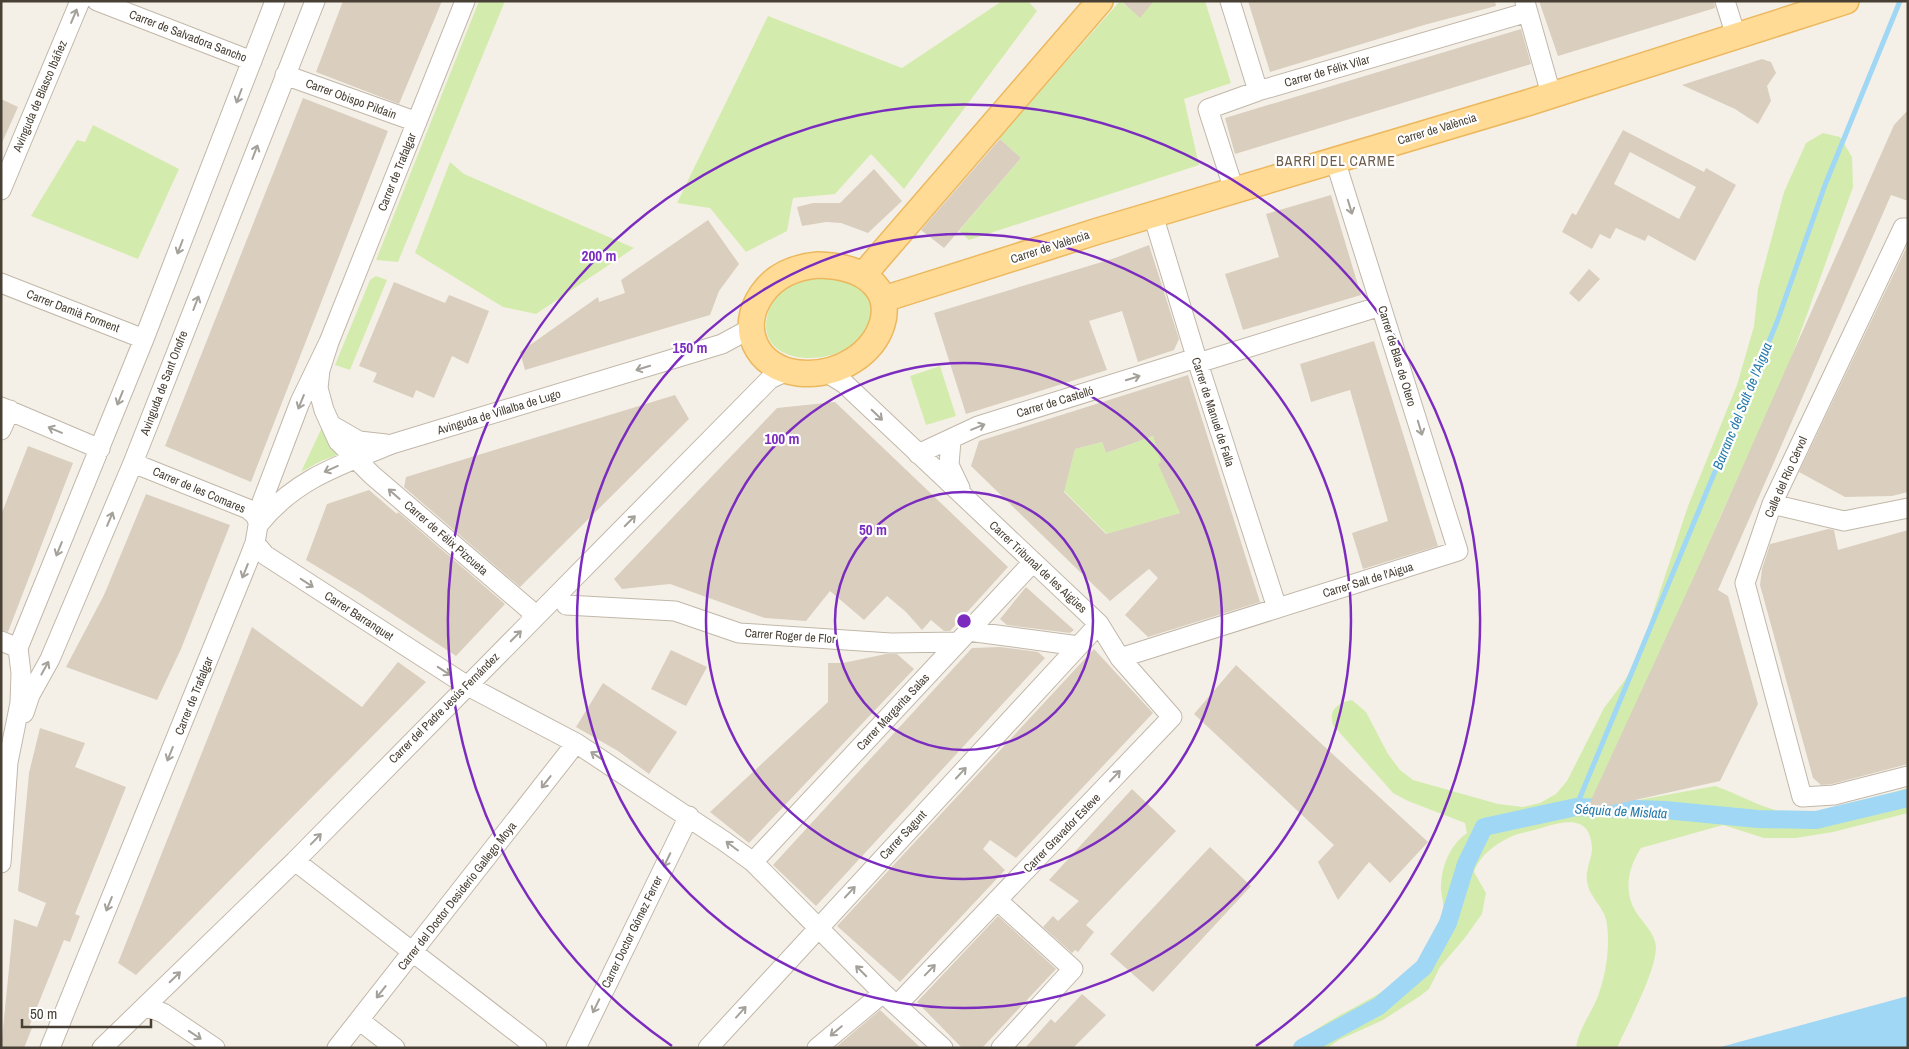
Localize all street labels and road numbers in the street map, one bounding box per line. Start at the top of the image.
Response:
street label: Carrer de Salvadora Sancho [127,6,249,66]
street label: Avinguda de Blasco Ibáñez [9,38,71,155]
street label: Carrer de Félix Vilar [1283,51,1372,91]
street label: Carrer Obispo Pildain [303,75,399,123]
street label: Carrer de València [1396,109,1479,149]
street label: Carrer de Trafalgar [374,130,420,214]
street label: Carrer de València [1009,227,1092,267]
street label: Carrer Damià Forment [24,286,122,336]
street label: Carrer de Blas de Otero [1374,304,1420,408]
street label: Avinguda de Sant Onofre [136,328,191,439]
street label: Carrer de Manuel de Falla [1188,355,1238,469]
street label: Carrer de Castelló [1014,383,1096,421]
street label: Avinguda de Villalba de Lugo [434,386,563,439]
street label: Calle del Río Cérvol [1761,434,1811,520]
street label: Carrer de les Comares [150,463,248,517]
street label: Carrer de Félix Pizcueta [401,497,492,579]
street label: Carrer Tribunal de les Aigües [986,517,1090,617]
street label: Carrer Salt de l'Aigua [1321,558,1416,601]
street label: Carrer Barranquet [321,588,397,644]
street label: Carrer Roger de Flor [744,625,837,647]
street label: Carrer del Padre Jesús Fernández [385,649,503,767]
street label: Carrer de Trafalgar [171,654,217,738]
street label: Carrer Margarita Salas [853,670,933,754]
street label: Carrer Gravador Esteve [1020,790,1104,876]
street label: Carrer Sagunt [876,807,930,863]
street label: Carrer del Doctor Desiderio Gallego Moya [394,818,520,974]
street label: Carrer Doctor Gómez Ferrer [598,873,666,991]

